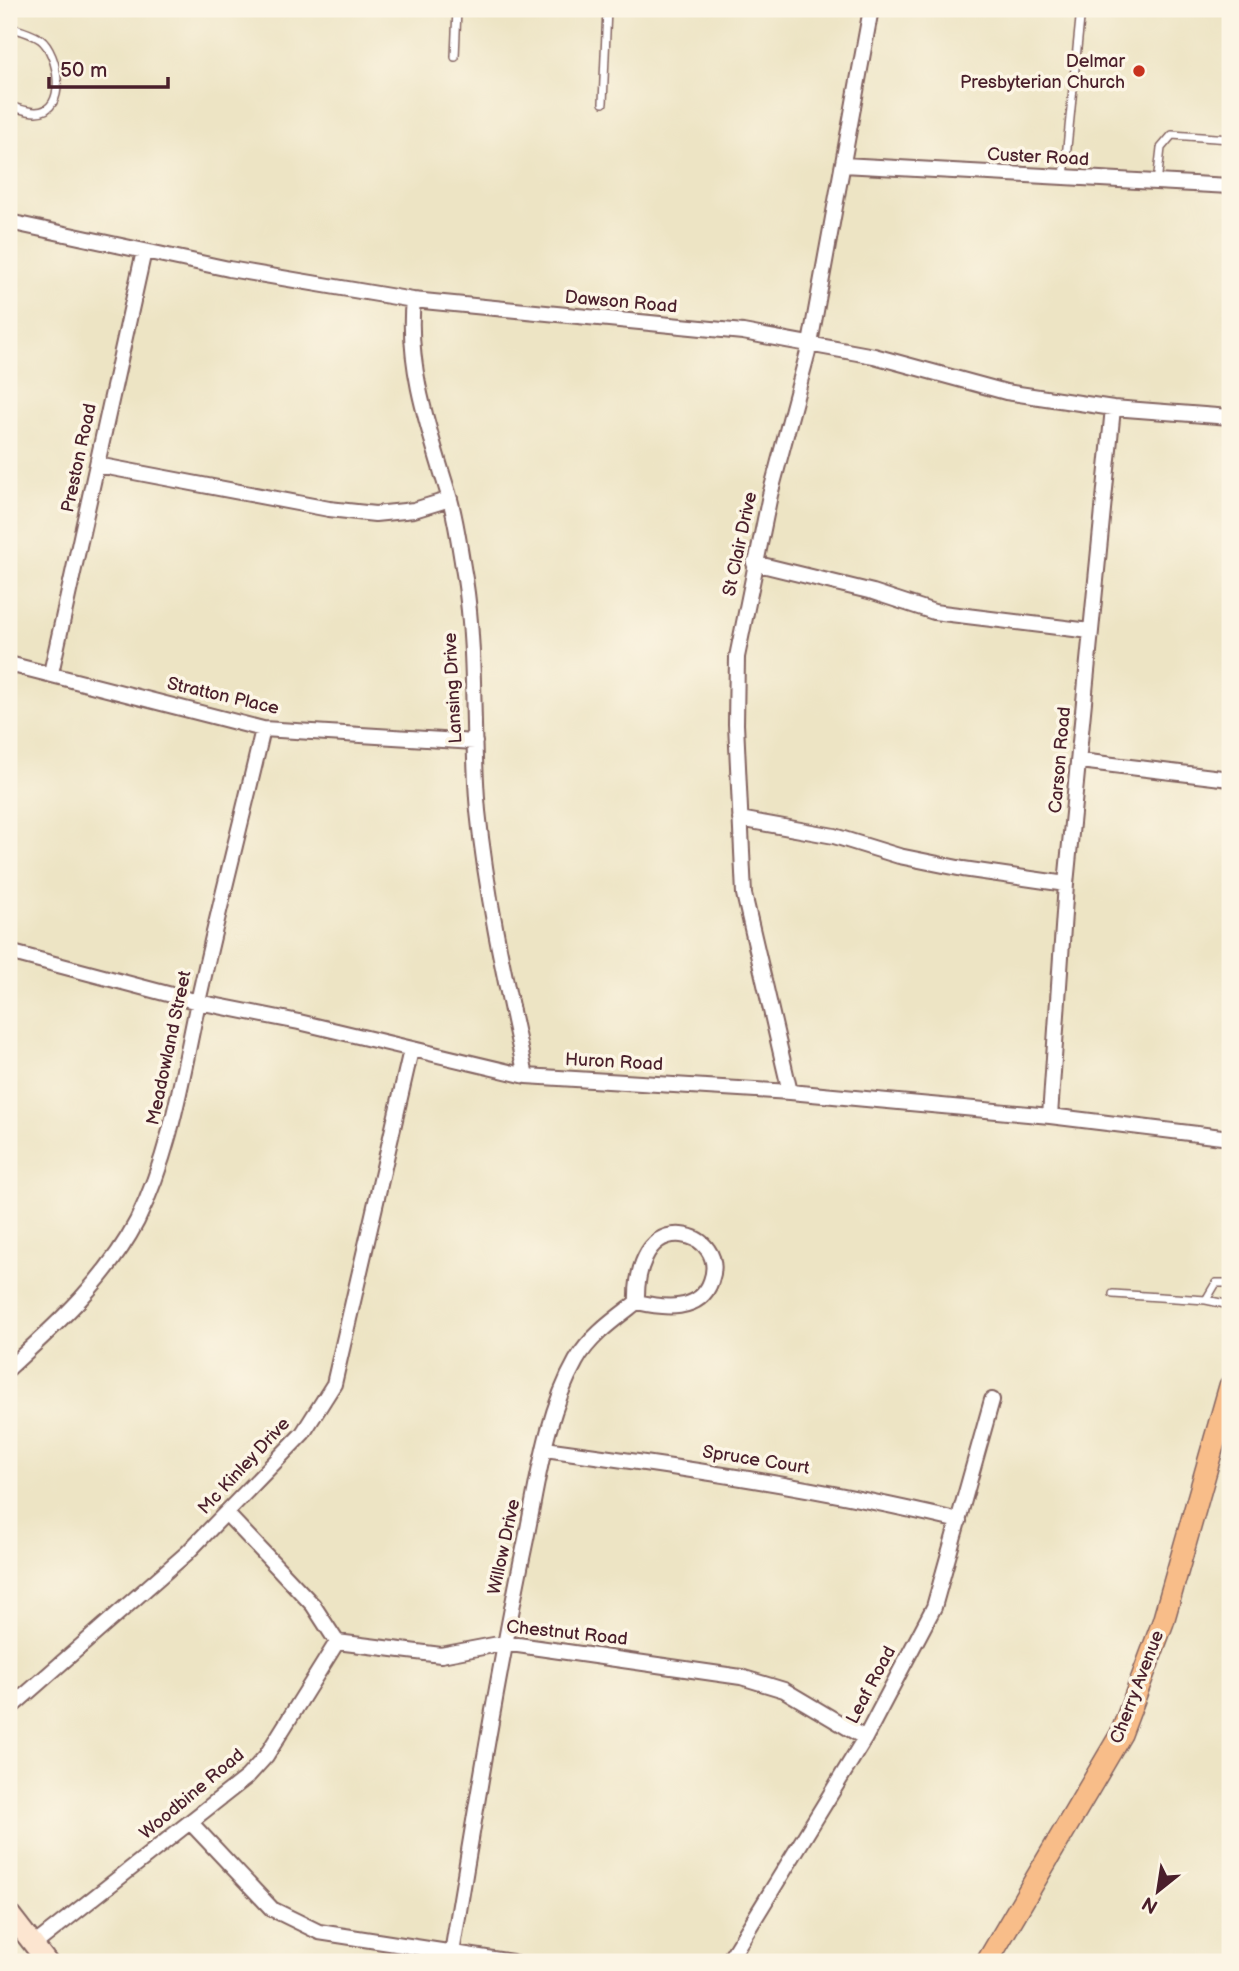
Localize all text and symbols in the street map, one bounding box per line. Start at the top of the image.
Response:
scale bar [49,46,168,90]
place label: Delmar Presbyterian Church [960,51,1125,93]
text: 50 m [60,58,107,83]
marker: Delmar Presbyterian Church [1131,63,1147,79]
street label: Custer Road [986,144,1090,170]
street label: Dawson Road [564,287,678,317]
street label: Preston Road [57,402,101,514]
street label: St Clair Drive [719,490,761,598]
street label: Lansing Drive [440,632,466,744]
street label: Stratton Place [165,673,281,719]
street label: Carson Road [1045,706,1075,814]
street label: Meadowland Street [142,968,196,1127]
street label: Huron Road [564,1049,664,1075]
street label: Mc Kinley Drive [194,1413,294,1519]
street label: Spruce Court [701,1441,811,1479]
street label: Willow Drive [484,1497,524,1597]
street label: Chestnut Road [505,1616,629,1650]
street label: Cherry Avenue [1106,1627,1168,1747]
street label: Leaf Road [842,1643,900,1727]
street label: Woodbine Road [136,1744,248,1844]
north arrow [1124,1856,1194,1926]
text: N [1138,1891,1162,1918]

